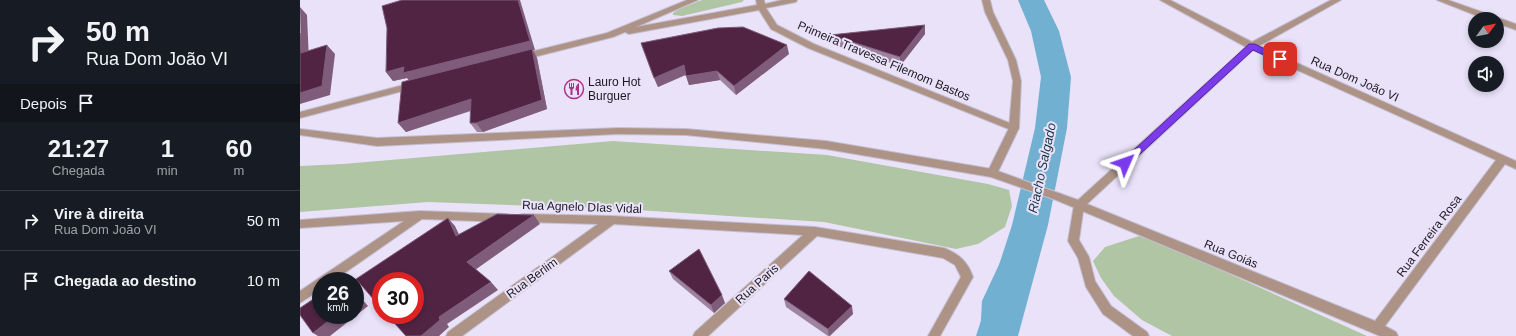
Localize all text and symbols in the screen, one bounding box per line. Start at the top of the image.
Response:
north arrow [1468,12,1504,48]
map controls [1468,12,1504,92]
icon: right [20,16,72,68]
text: 50 m [86,16,150,47]
street label: Primeira Travessa Filemom Bastos [796,18,972,104]
pin [1263,42,1297,76]
icon: arrive [1269,48,1291,70]
text: Rua Dom João VI [86,49,228,69]
street label: Rua Dom João VI [1309,53,1401,105]
button: sound [1468,56,1504,92]
place label: Lauro Hot Burguer [588,75,641,103]
restaurant icon: Lauro Hot Burguer [563,78,585,100]
icon: arrive [75,92,97,114]
text: Depois [20,95,67,112]
water label: Riacho Salgado [1025,122,1059,214]
text: 21:27 [48,135,109,162]
text: 1 [161,135,174,162]
text: 60 [226,135,252,162]
position arrow [1104,142,1146,184]
text: Chegada [52,163,105,178]
text: min [157,163,178,178]
text: m [233,163,244,178]
street label: Rua Ferreira Rosa [1394,192,1464,280]
street label: Rua Agnelo DIas Vidal [522,198,642,216]
text: Vire à direita [54,205,144,222]
icon: right [20,210,42,232]
text: 50 m [247,212,280,229]
text: Rua Dom João VI [54,222,157,237]
street label: Rua Goiás [1202,237,1260,271]
street label: Rua Berlim [504,255,560,301]
street label: Rua Paris [733,261,781,307]
icon: arrive [20,270,42,292]
text: Chegada ao destino [54,272,197,289]
text: 10 m [247,272,280,289]
speed limit sign: 30 [372,272,424,324]
text: 26 [327,282,349,304]
text: km/h [327,302,349,313]

